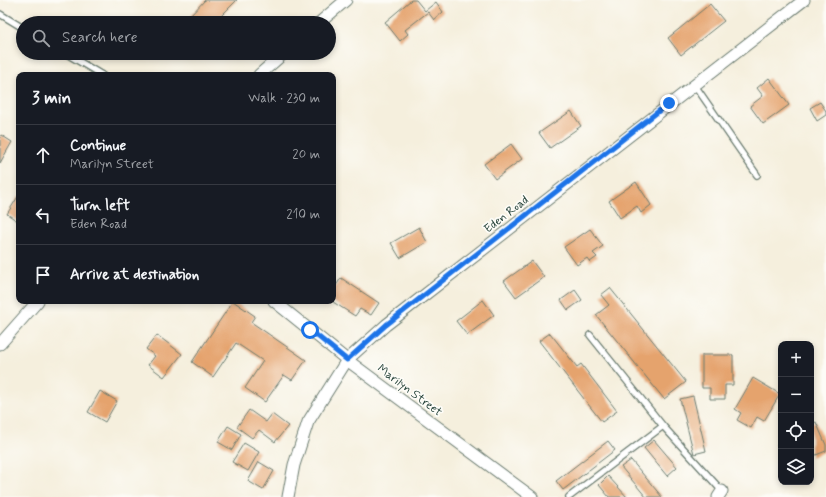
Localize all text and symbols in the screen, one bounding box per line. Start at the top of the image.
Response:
search box [16,16,336,60]
icon: search [30,27,52,49]
text: Search here [62,28,138,48]
text: 3 min [32,87,71,109]
text: Walk · 230 m [248,90,320,107]
route end [660,94,678,112]
text: Continue [70,136,126,156]
icon: ahead [32,144,54,166]
text: 20 m [292,146,320,163]
text: Marilyn Street [70,156,154,173]
street label: Eden Road [481,192,532,237]
text: Turn left [70,196,130,216]
icon: left [32,204,54,226]
text: 210 m [286,206,320,223]
text: Eden Road [70,216,127,233]
icon: arrive [32,264,54,286]
text: Arrive at destination [70,265,199,285]
route start [301,321,319,339]
map controls [778,341,814,485]
button: + [778,341,814,377]
street label: Marilyn Street [374,361,445,421]
button: − [778,377,814,413]
button: locate [778,413,814,449]
button: layers [778,449,814,485]

